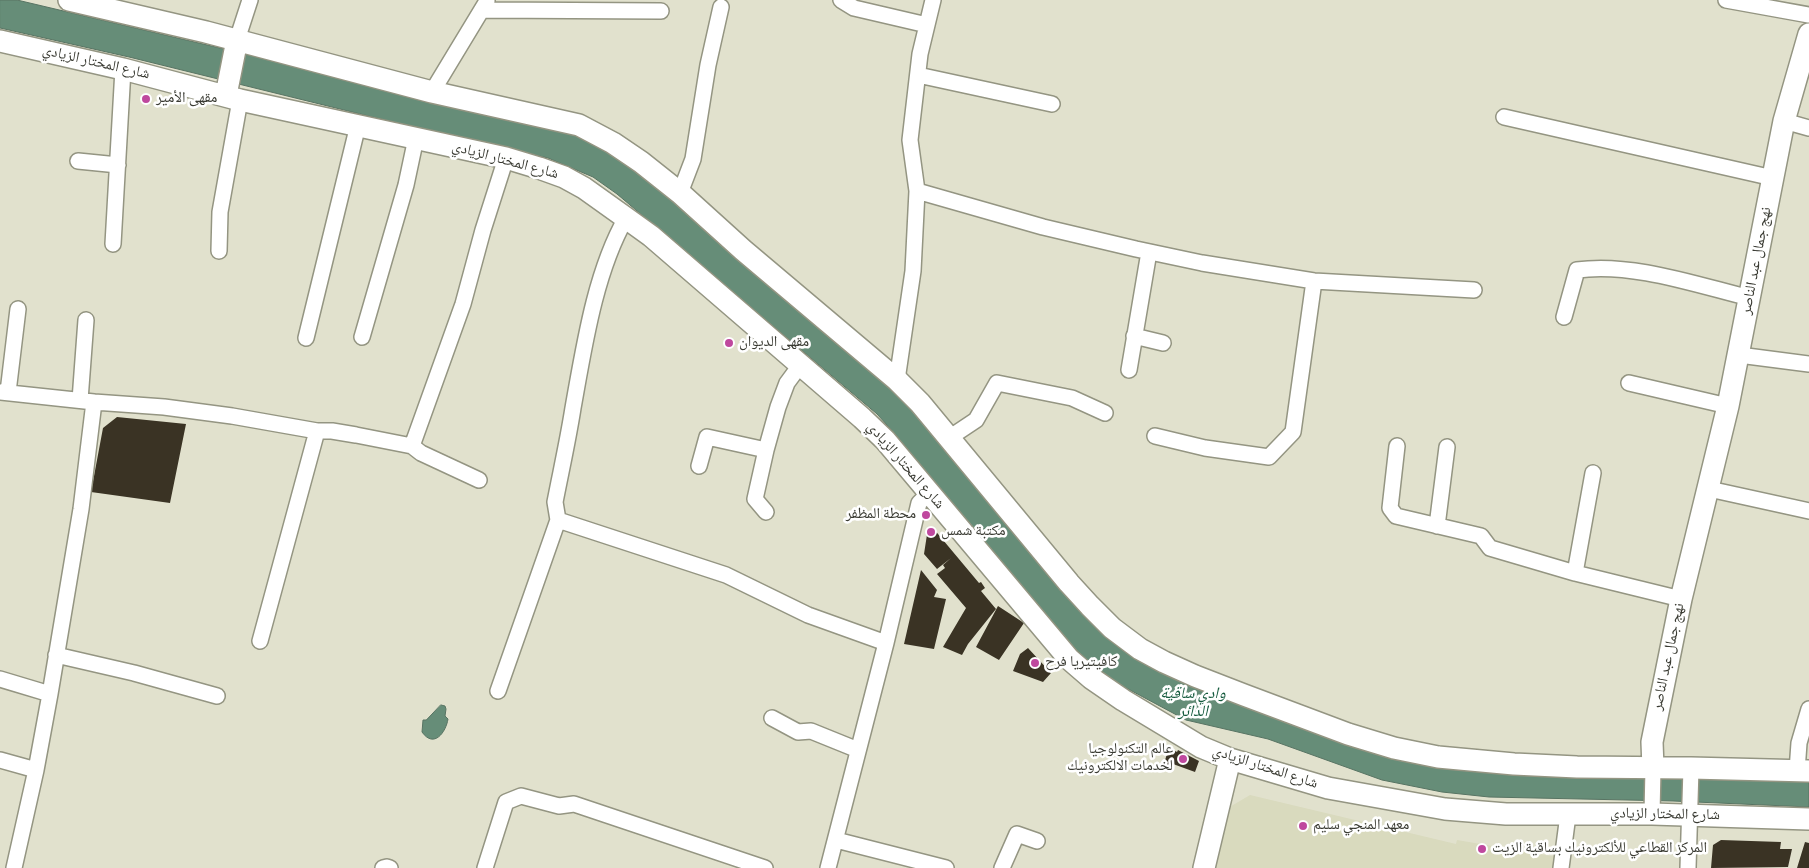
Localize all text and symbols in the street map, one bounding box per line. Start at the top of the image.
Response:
street label: شارع المختار الزيادي [41,42,151,84]
place label: مقهى الأمير [156,90,217,108]
marker: مقهى الأمير [140,93,152,105]
street label: شارع المختار الزيادي [450,138,560,184]
street label: نهج جمال عبد الناصر [1738,206,1776,316]
place label: مقهى الديوان [739,334,809,352]
marker: مقهى الديوان [723,337,735,349]
street label: شارع المختار الزيادي [862,419,948,513]
place label: محطة المظفر [846,506,916,524]
marker: محطة المظفر [920,509,932,521]
place label: مكتبة شمس [941,523,1006,541]
marker: مكتبة شمس [925,526,937,538]
street label: نهج جمال عبد الناصر [1649,602,1689,712]
place label: كافيتيريا فرح [1045,654,1117,672]
marker: كافيتيريا فرح [1029,657,1041,669]
water label: وادي ساقية الدائر [1160,684,1226,722]
place label: عالم التكنولوجيا لخدمات الالكترونيك [1067,741,1173,776]
street label: شارع المختار الزيادي [1210,742,1320,794]
marker: عالم التكنولوجيا لخدمات الالكترونيك [1177,753,1189,765]
street label: شارع المختار الزيادي [1610,805,1720,825]
place label: معهد المنجي سليم [1313,817,1409,835]
marker: معهد المنجي سليم [1297,820,1309,832]
place label: المركز القطاعي للألكترونيك بساقية الزيت [1492,840,1707,858]
marker: المركز القطاعي للألكترونيك بساقية الزيت [1476,843,1488,855]

